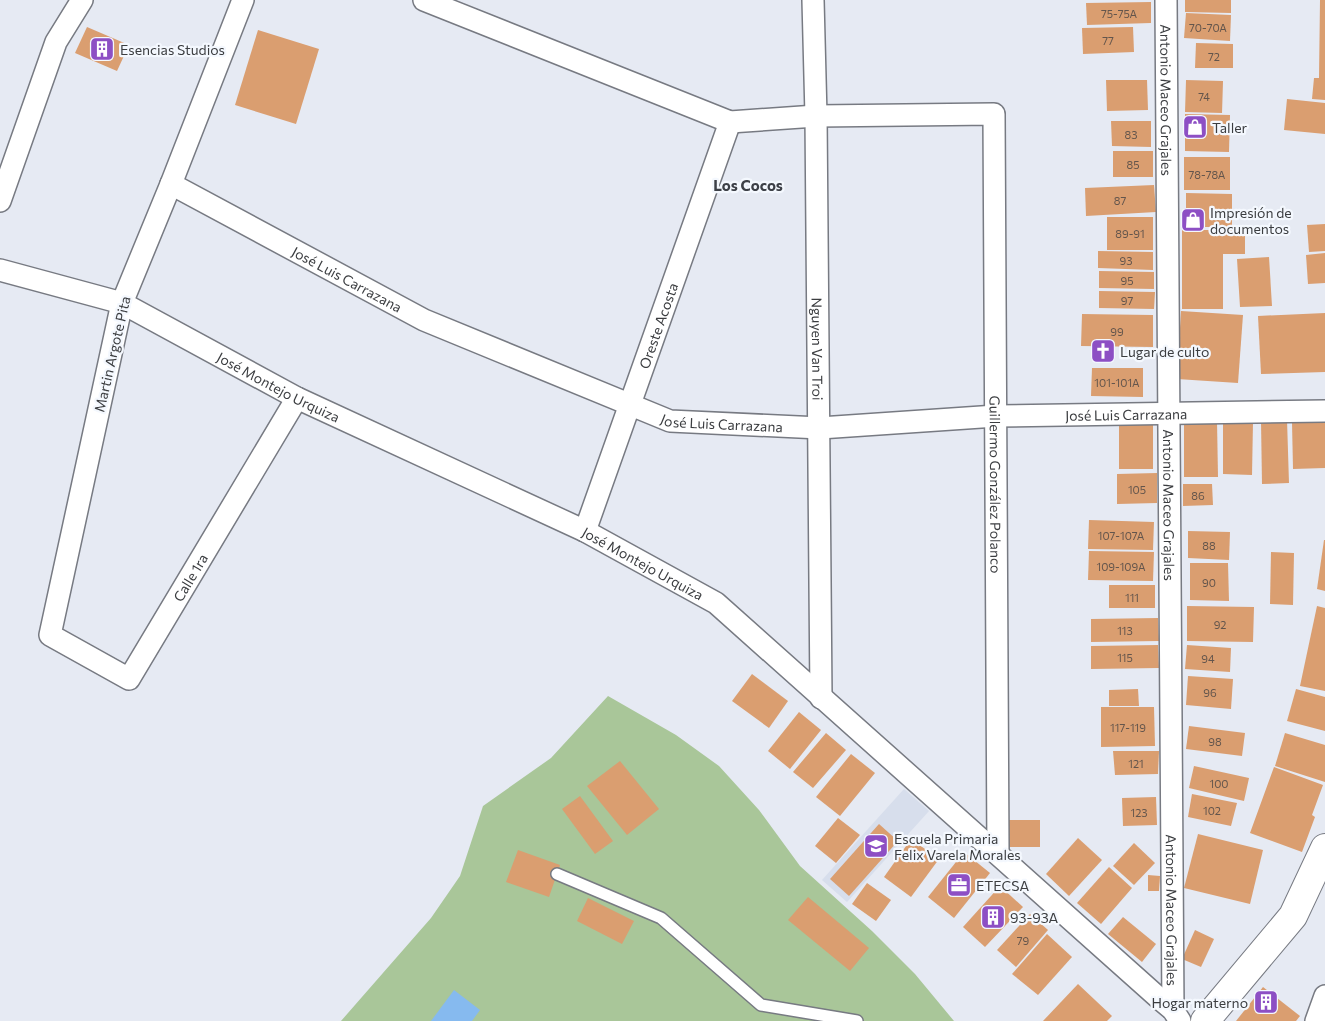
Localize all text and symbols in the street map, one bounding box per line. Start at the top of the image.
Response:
house number: 75-75A [1101,7,1137,20]
house number: 70-70A [1189,21,1227,34]
street label: Antonio Maceo Grajales [1158,24,1176,176]
house number: 77 [1102,34,1114,47]
building icon: Esencias Studios [89,36,115,62]
place label: Esencias Studios [120,41,225,58]
house number: 72 [1208,50,1220,63]
house number: 74 [1198,90,1210,103]
shop icon: Taller [1182,114,1208,140]
place label: Taller [1212,119,1248,136]
house number: 83 [1125,128,1137,141]
house number: 85 [1127,158,1140,171]
house number: 78-78A [1189,168,1226,181]
district label: Los Cocos [713,176,783,194]
house number: 87 [1114,194,1126,207]
place label: Impresión de documentos [1210,204,1292,237]
shop icon: Impresión de documentos [1180,207,1206,233]
house number: 89-91 [1115,227,1145,240]
street label: José Luis Carrazana [289,242,405,315]
house number: 93 [1120,254,1132,267]
house number: 95 [1121,274,1134,287]
street label: Oreste Acosta [635,280,681,371]
street label: Martin Argote Pita [90,294,134,414]
house number: 97 [1121,294,1133,307]
street label: Nguyen Van Troi [809,297,827,401]
house number: 99 [1110,325,1124,338]
church icon: Lugar de culto [1090,338,1116,364]
place label: Lugar de culto [1120,343,1209,360]
street label: José Montejo Urquiza [214,348,343,425]
house number: 101-101A [1094,376,1140,389]
street label: Guillermo González Polanco [987,395,1005,573]
street label: José Luis Carrazana [1065,405,1187,423]
street label: José Luis Carrazana [658,410,783,435]
street label: Antonio Maceo Grajales [1160,429,1179,581]
house number: 105 [1128,483,1146,496]
house number: 86 [1191,489,1205,502]
street label: José Montejo Urquiza [580,523,707,603]
house number: 107-107A [1098,529,1145,542]
house number: 88 [1202,539,1216,552]
street label: Calle 1ra [169,550,211,604]
house number: 109-109A [1096,560,1146,573]
house number: 90 [1202,576,1216,589]
house number: 111 [1125,591,1139,604]
house number: 92 [1214,618,1226,631]
house number: 113 [1117,624,1133,637]
house number: 115 [1117,651,1133,664]
house number: 94 [1201,652,1215,665]
house number: 96 [1203,686,1217,699]
house number: 117-119 [1110,721,1146,734]
house number: 98 [1208,735,1222,748]
house number: 121 [1128,757,1144,770]
house number: 100 [1209,777,1229,790]
house number: 102 [1203,804,1221,817]
house number: 123 [1130,806,1148,819]
place label: Escuela Primaria Felix Varela Morales [894,830,1021,863]
school or university icon: Escuela Primaria Felix Varela Morales [863,833,889,859]
street label: Antonio Maceo Grajales [1163,834,1181,986]
office icon: ETECSA [946,872,972,898]
place label: ETECSA [976,877,1029,894]
building icon: 93-93A [980,904,1006,930]
place label: 93-93A [1010,909,1058,926]
house number: 79 [1017,934,1030,947]
building icon: Hogar materno [1253,989,1279,1015]
place label: Hogar materno [1152,994,1248,1011]

